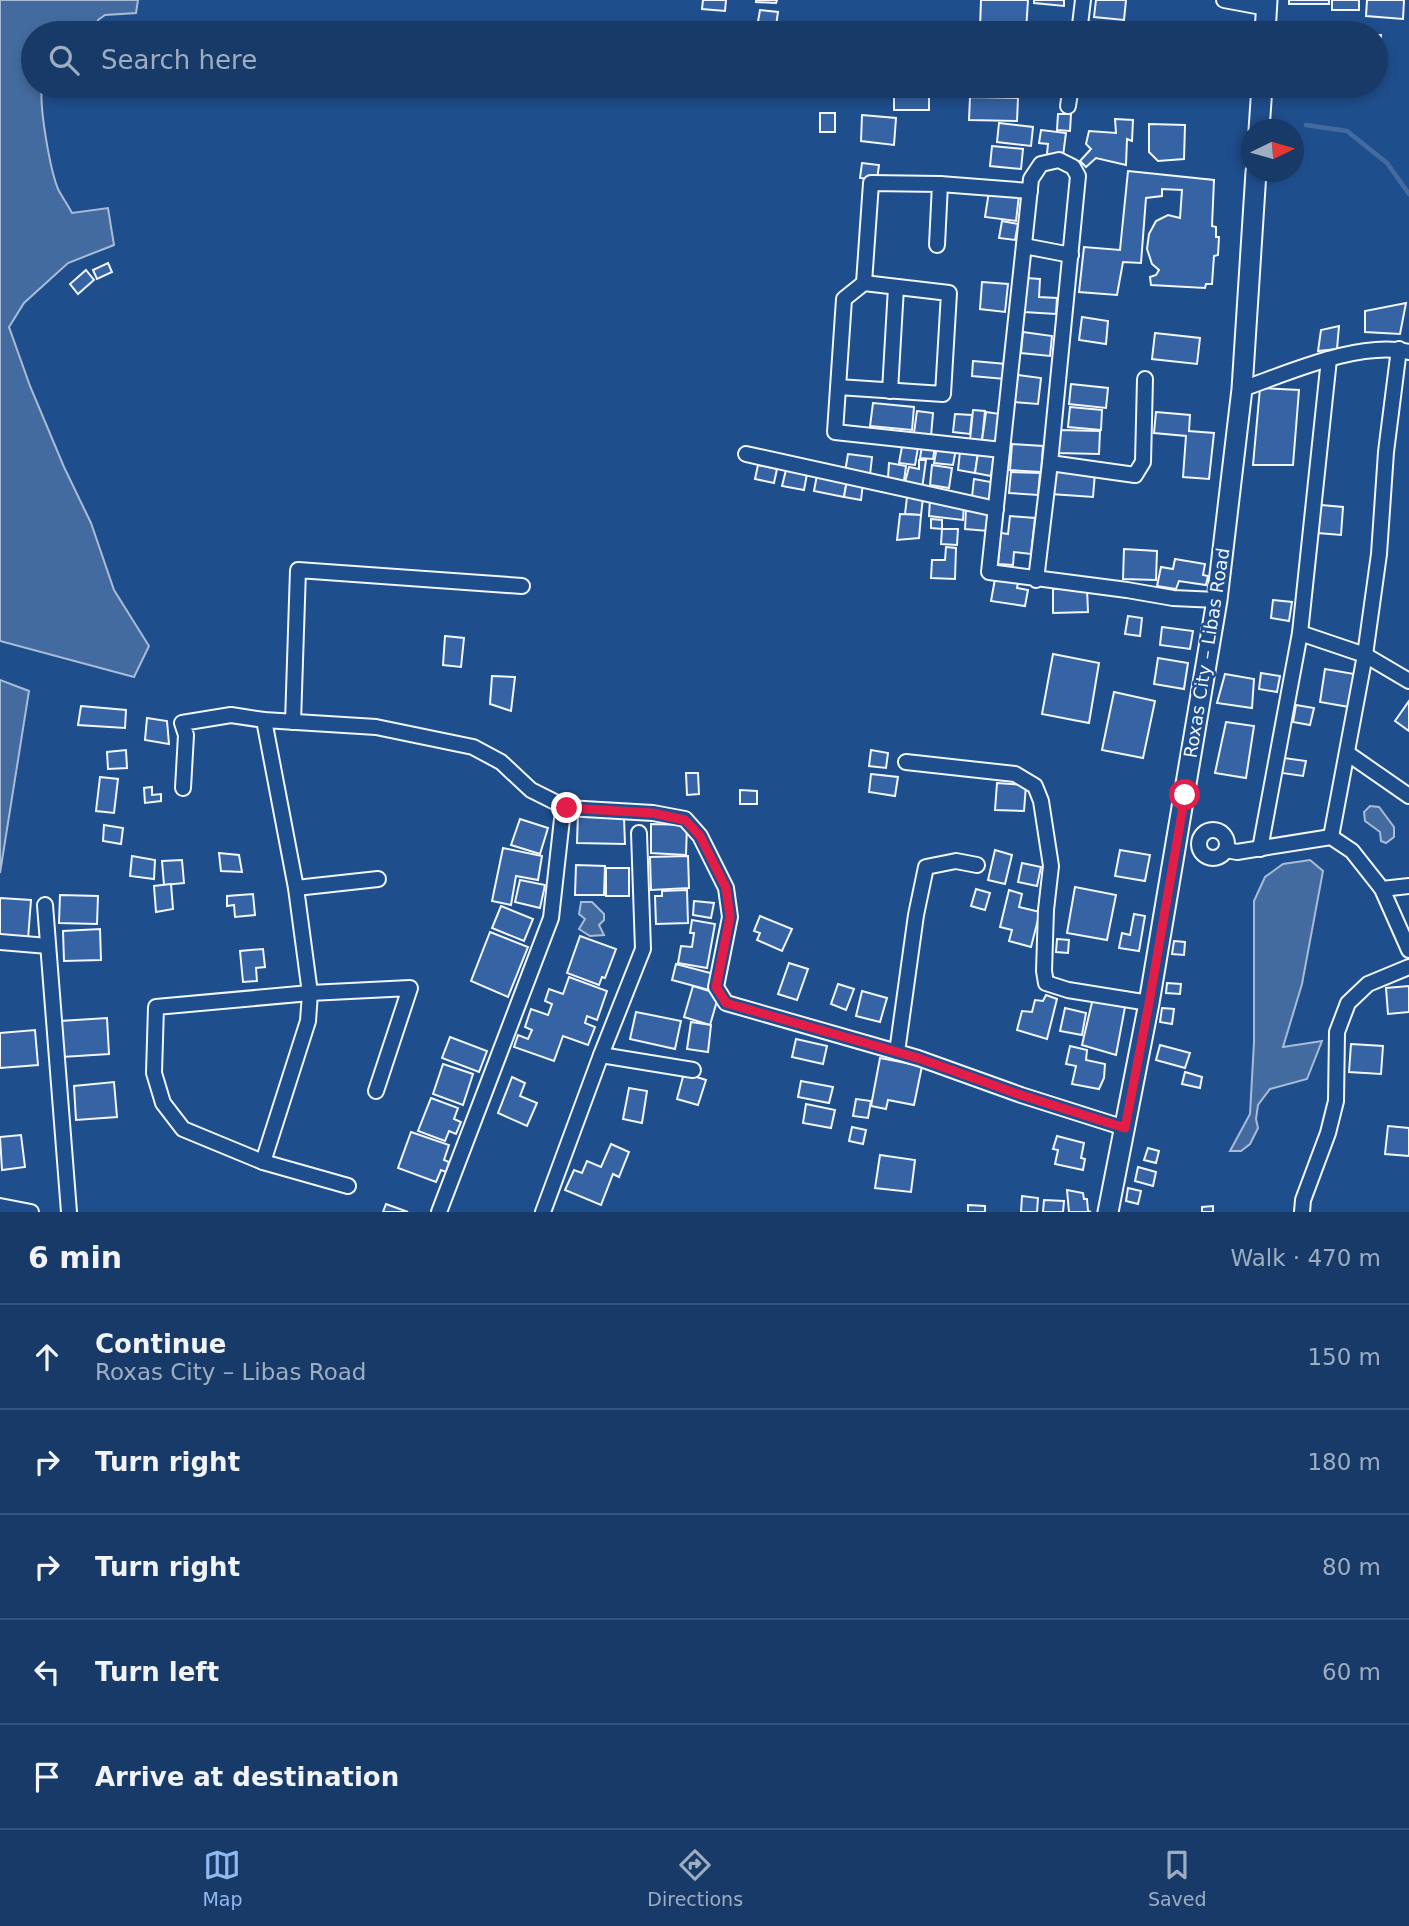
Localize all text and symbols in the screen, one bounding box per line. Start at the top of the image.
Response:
search box [21,21,1388,98]
icon: search [45,41,83,79]
text: Search here [101,45,257,75]
north arrow [1241,119,1304,182]
street label: Roxas City – Libas Road [1180,546,1233,759]
route start [1169,779,1200,810]
route end [551,792,582,823]
text: 6 min [28,1240,122,1275]
text: Walk · 470 m [1230,1245,1381,1271]
text: Continue [95,1329,226,1359]
icon: ahead [28,1338,66,1376]
text: 150 m [1307,1344,1381,1370]
text: Roxas City – Libas Road [95,1359,366,1385]
icon: right [28,1443,66,1481]
text: Turn right [95,1447,240,1477]
text: 180 m [1307,1449,1381,1475]
icon: right [28,1548,66,1586]
text: Turn right [95,1552,240,1582]
text: 80 m [1322,1554,1381,1580]
icon: left [28,1653,66,1691]
text: Turn left [95,1657,219,1687]
text: 60 m [1322,1659,1381,1685]
icon: arrive [28,1758,66,1796]
text: Arrive at destination [95,1762,399,1792]
tab: Map [202,1846,243,1910]
tab: Directions [647,1846,743,1910]
tab: Saved [1148,1846,1207,1910]

